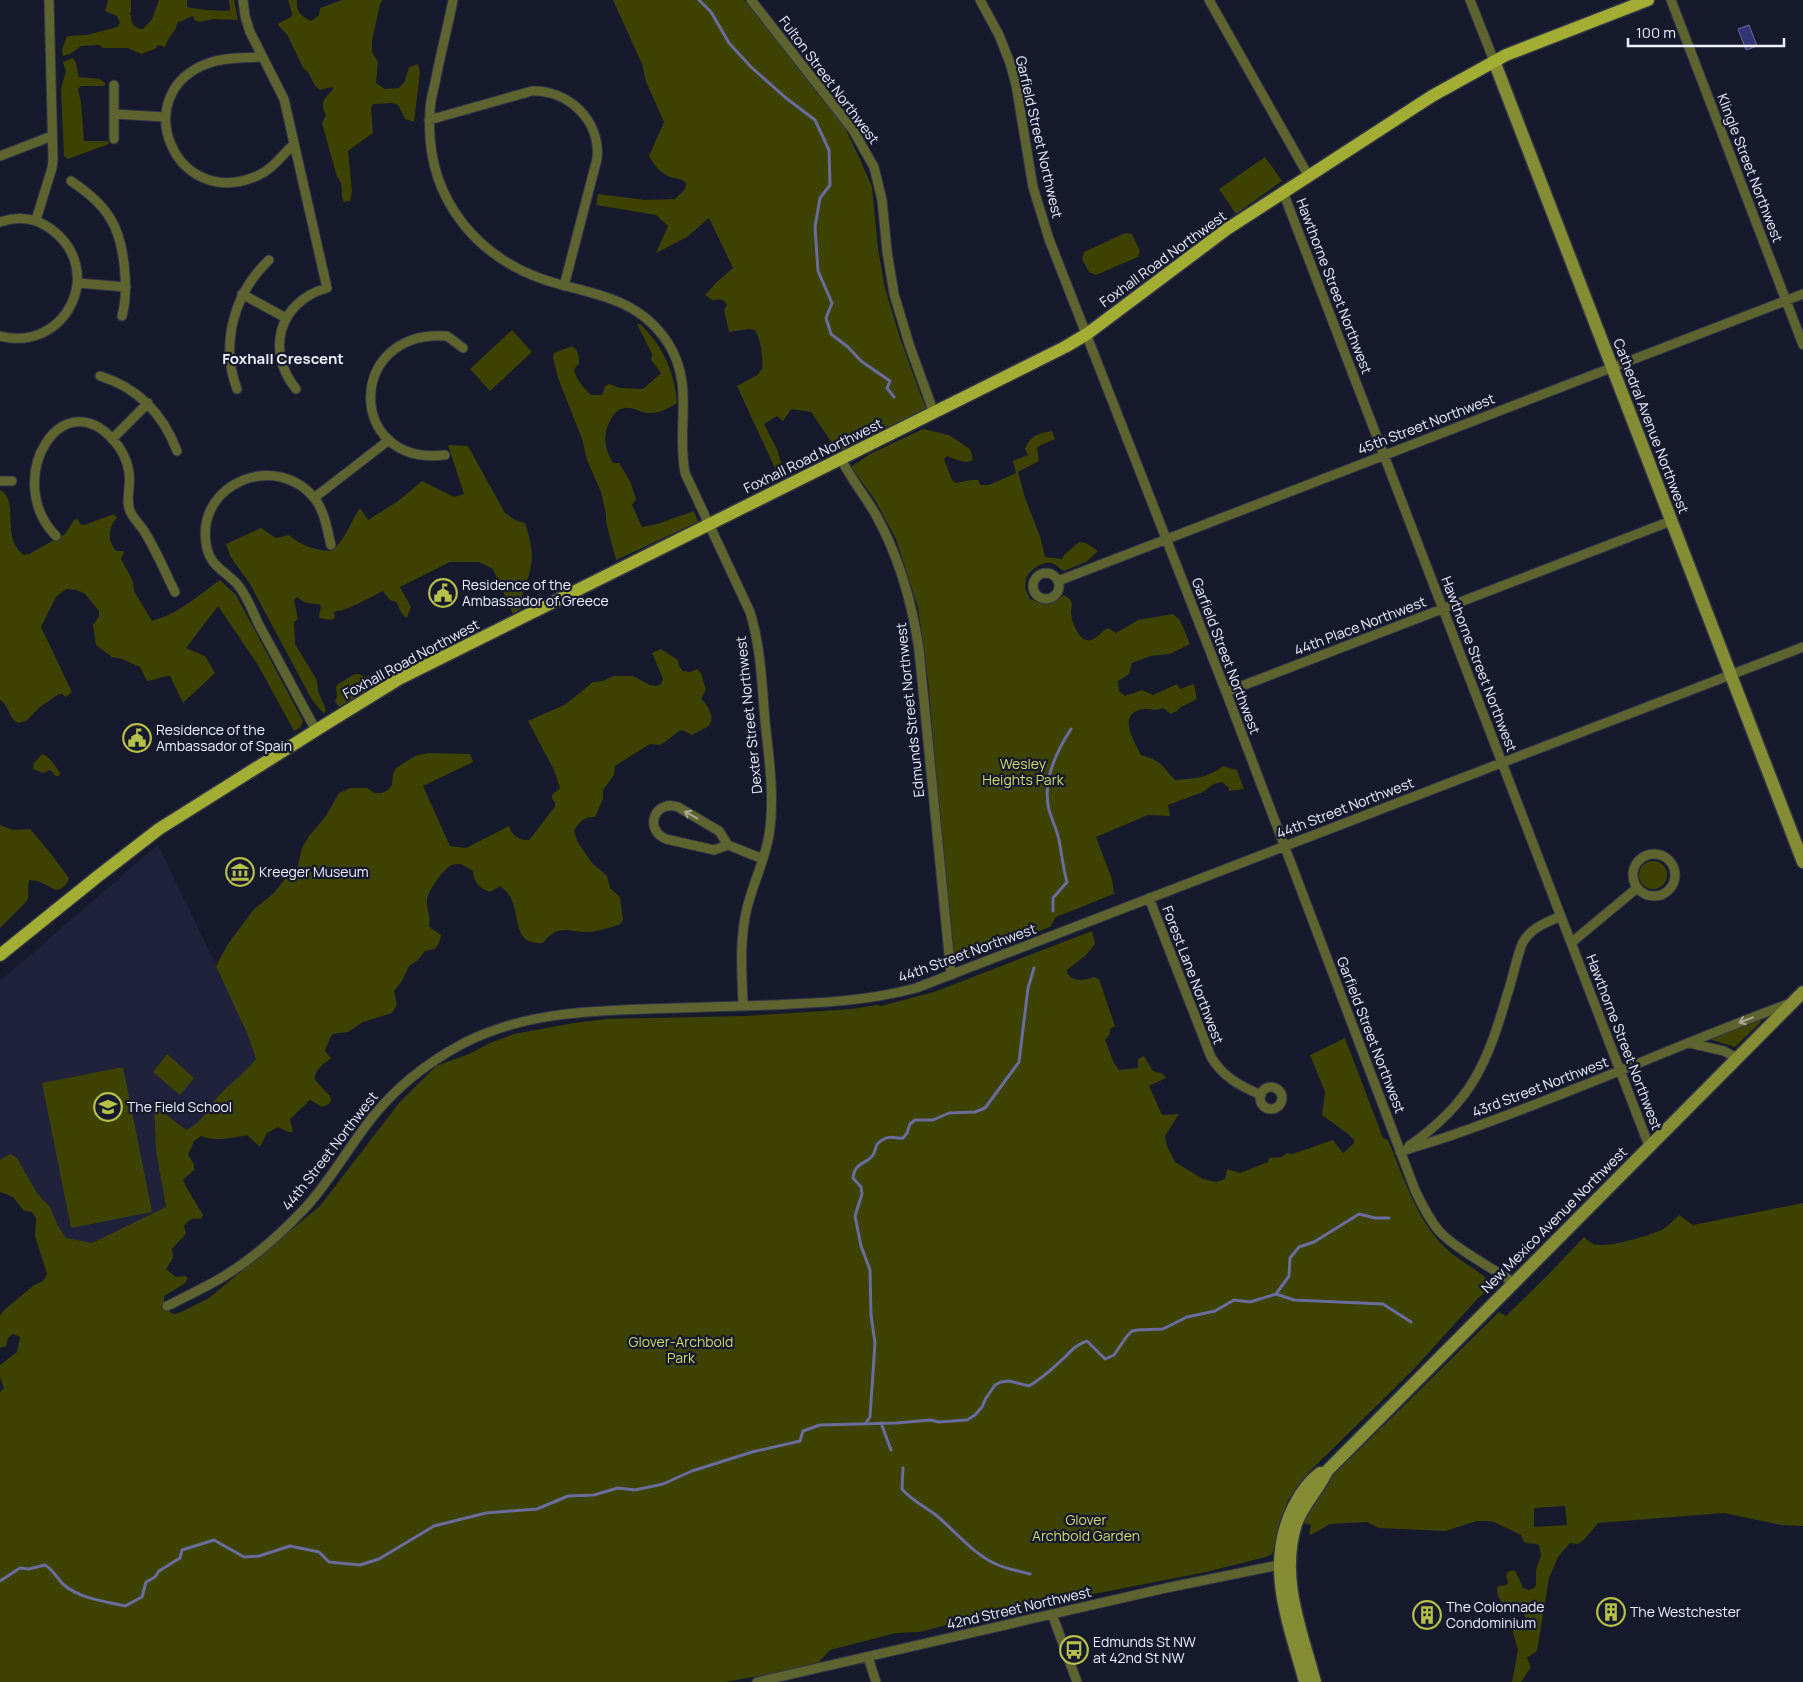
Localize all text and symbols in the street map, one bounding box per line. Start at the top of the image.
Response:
street label: Fulton Street Northwest [775,12,884,148]
scale bar [1628,15,1784,47]
text: 100 m [1636,22,1676,43]
street label: Garfield Street Northwest [1012,54,1068,220]
street label: Klingle Street Northwest [1713,91,1788,245]
street label: Hawthorne Street Northwest [1292,195,1377,377]
street label: Foxhall Road Northwest [1096,206,1230,311]
street label: Cathedral Avenue Northwest [1609,336,1694,516]
district label: Foxhall Crescent [222,348,344,369]
street label: 45th Street Northwest [1355,388,1497,458]
street label: Foxhall Road Northwest [740,413,886,497]
street label: Hawthorne Street Northwest [1437,573,1522,755]
place label: Residence of the Ambassador of Greece [462,575,609,610]
street label: Garfield Street Northwest [1188,575,1265,737]
public building icon: Residence of the Ambassador of Greece [428,578,458,608]
street label: 44th Place Northwest [1291,591,1429,659]
street label: Foxhall Road Northwest [339,614,483,703]
street label: Edmunds Street Northwest [891,621,928,798]
street label: Dexter Street Northwest [731,635,766,795]
place label: Residence of the Ambassador of Spain [156,720,292,755]
public building icon: Residence of the Ambassador of Spain [122,723,152,753]
park label: Wesley Heights Park [982,754,1065,789]
street label: 44th Street Northwest [1273,772,1417,843]
one-way arrow [684,810,699,820]
museum icon: Kreeger Museum [225,857,255,887]
place label: Kreeger Museum [259,862,369,881]
street label: Forest Lane Northwest [1158,903,1229,1047]
street label: 44th Street Northwest [895,919,1039,986]
street label: Hawthorne Street Northwest [1582,951,1667,1133]
street label: Garfield Street Northwest [1333,954,1410,1116]
one-way arrow [1739,1016,1755,1025]
street label: 43rd Street Northwest [1469,1052,1611,1121]
street label: 44th Street Northwest [277,1087,382,1214]
school or university icon: The Field School [93,1092,123,1122]
place label: The Field School [127,1097,232,1116]
street label: New Mexico Avenue Northwest [1477,1142,1631,1297]
park label: Glover-Archbold Park [629,1332,733,1367]
park label: Glover Archbold Garden [1032,1510,1140,1545]
street label: 42nd Street Northwest [945,1582,1093,1633]
place label: The Colonnade Condominium [1446,1597,1544,1632]
building icon: The Westchester [1596,1597,1626,1627]
building icon: The Colonnade Condominium [1412,1600,1442,1630]
place label: The Westchester [1630,1602,1741,1621]
place label: Edmunds St NW at 42nd St NW [1093,1632,1196,1667]
bus stop icon: Edmunds St NW at 42nd St NW [1059,1635,1089,1665]

